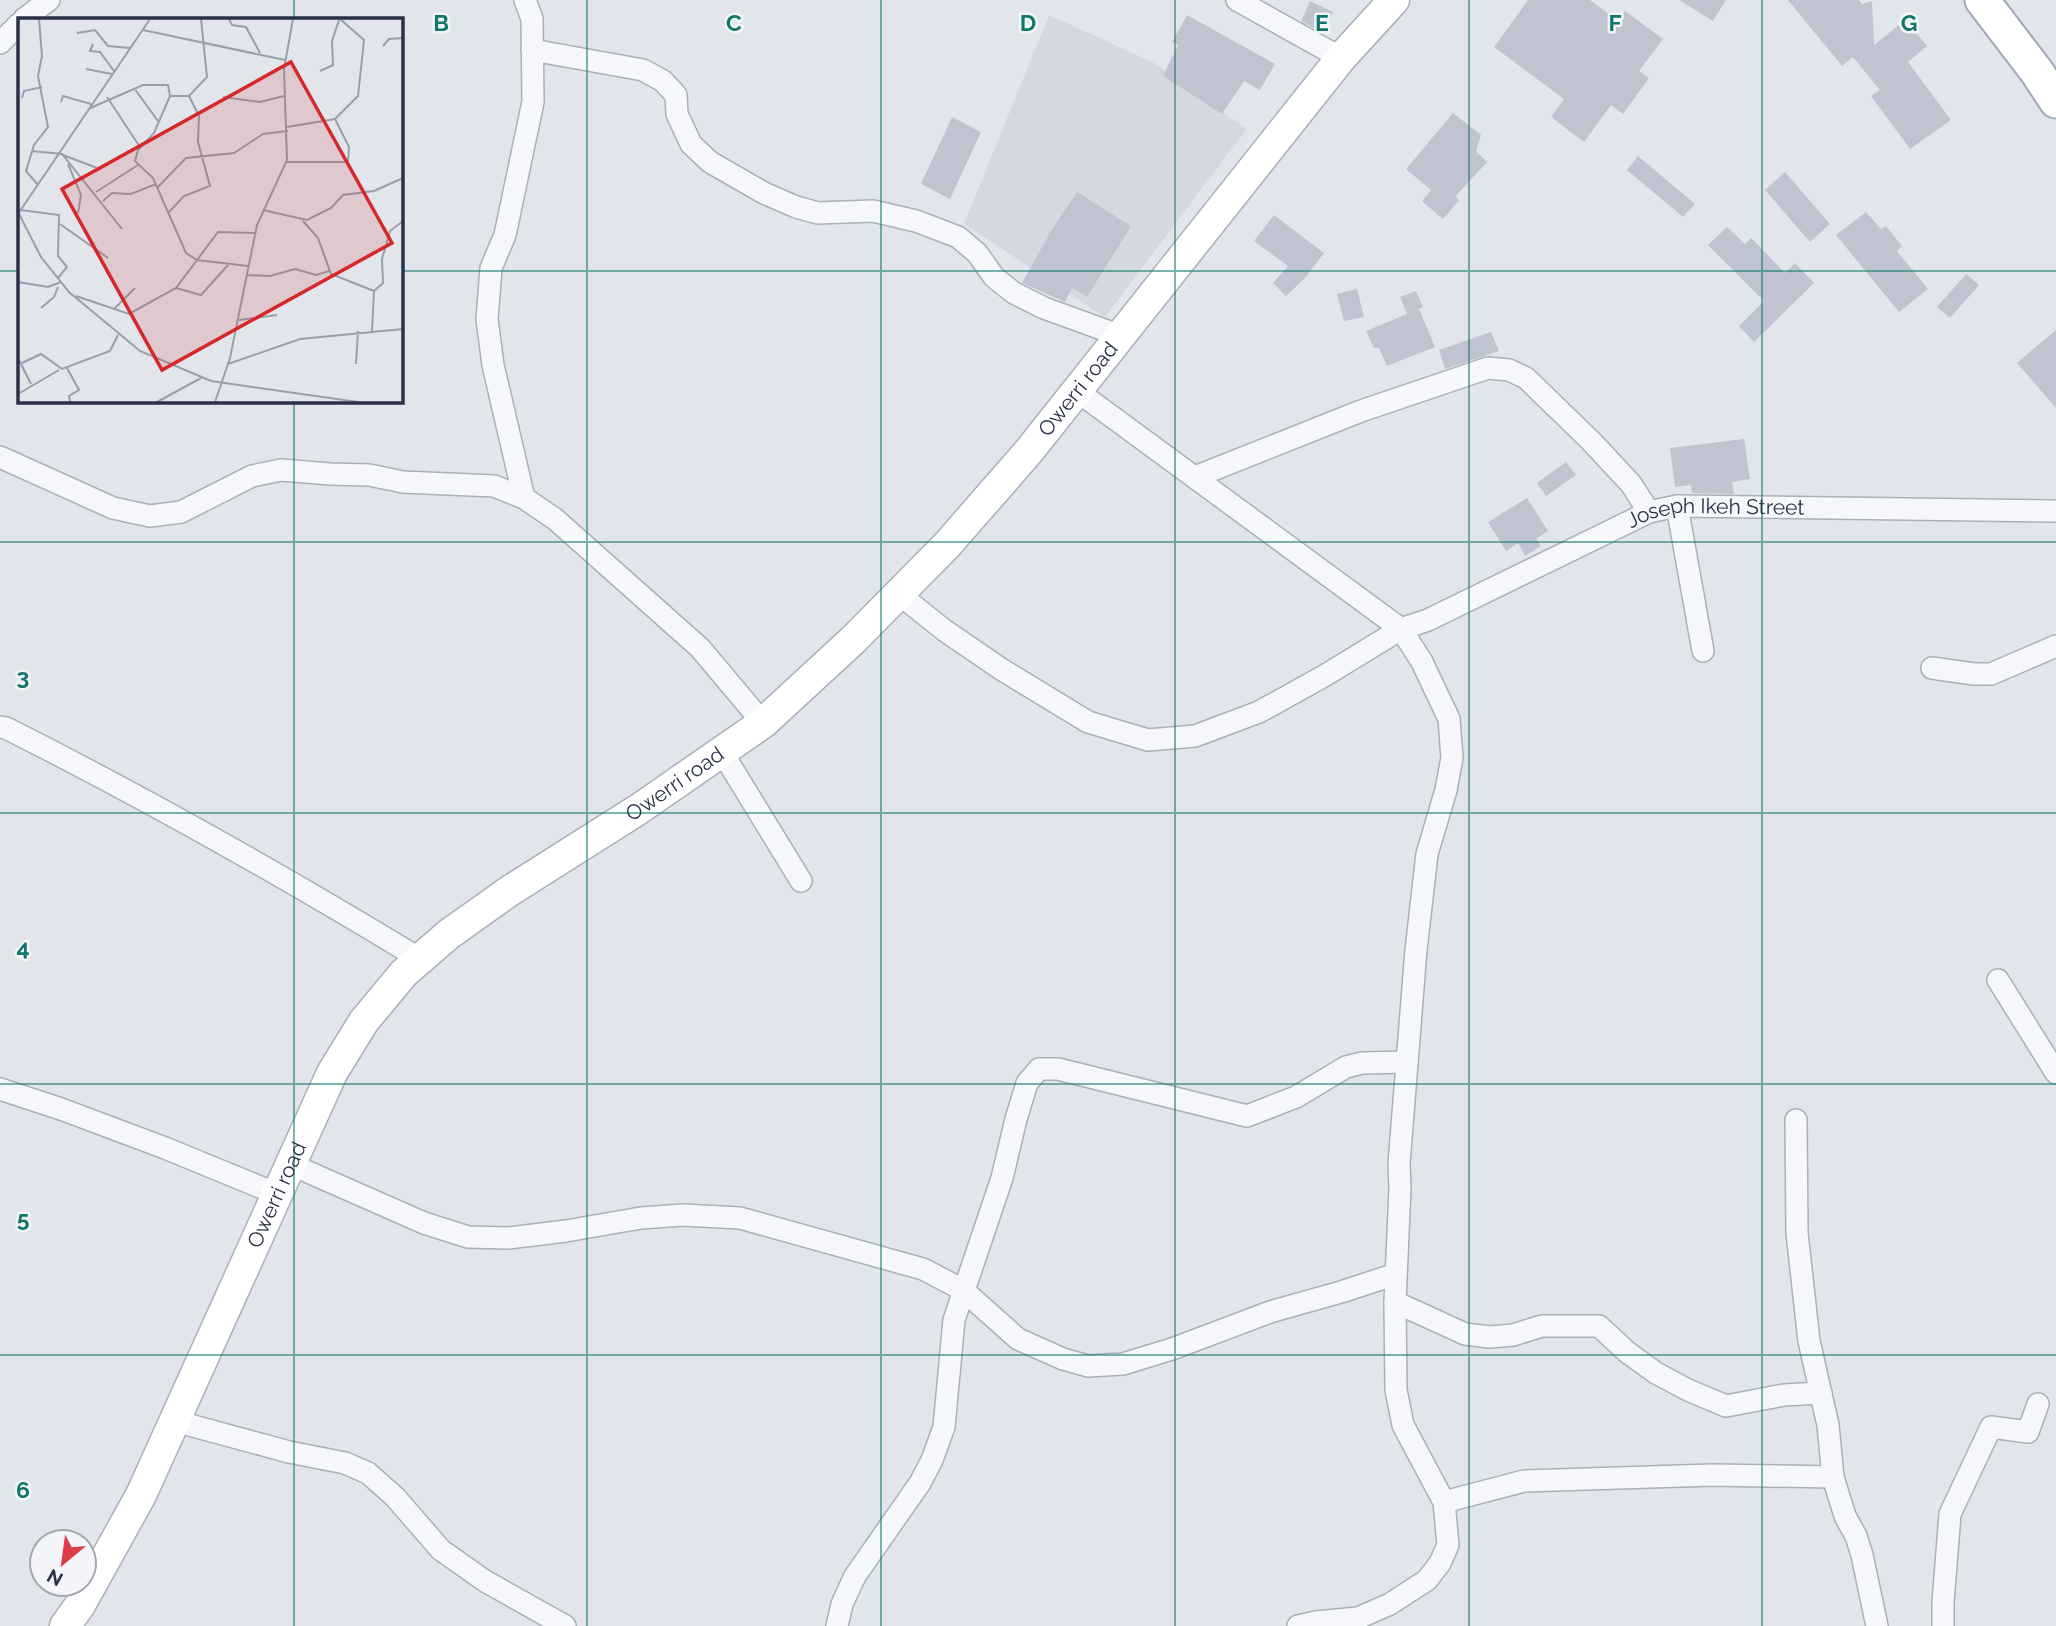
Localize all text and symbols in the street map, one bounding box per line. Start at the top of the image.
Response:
text: B [433,9,449,36]
text: C [726,9,742,36]
text: D [1020,9,1036,36]
text: E [1315,9,1329,36]
text: F [1608,9,1622,36]
text: G [1901,9,1917,36]
inset map [18,18,402,402]
street label: Owerri road [1033,337,1123,441]
street label: Joseph Ikeh Street [1622,492,1805,533]
text: 3 [17,663,29,690]
street label: Owerri road [621,741,728,826]
text: 4 [16,934,30,961]
street label: Owerri road [242,1138,311,1252]
text: 5 [17,1205,30,1232]
text: 6 [16,1476,30,1503]
north arrow [28,1528,98,1598]
text: N [43,1565,66,1591]

